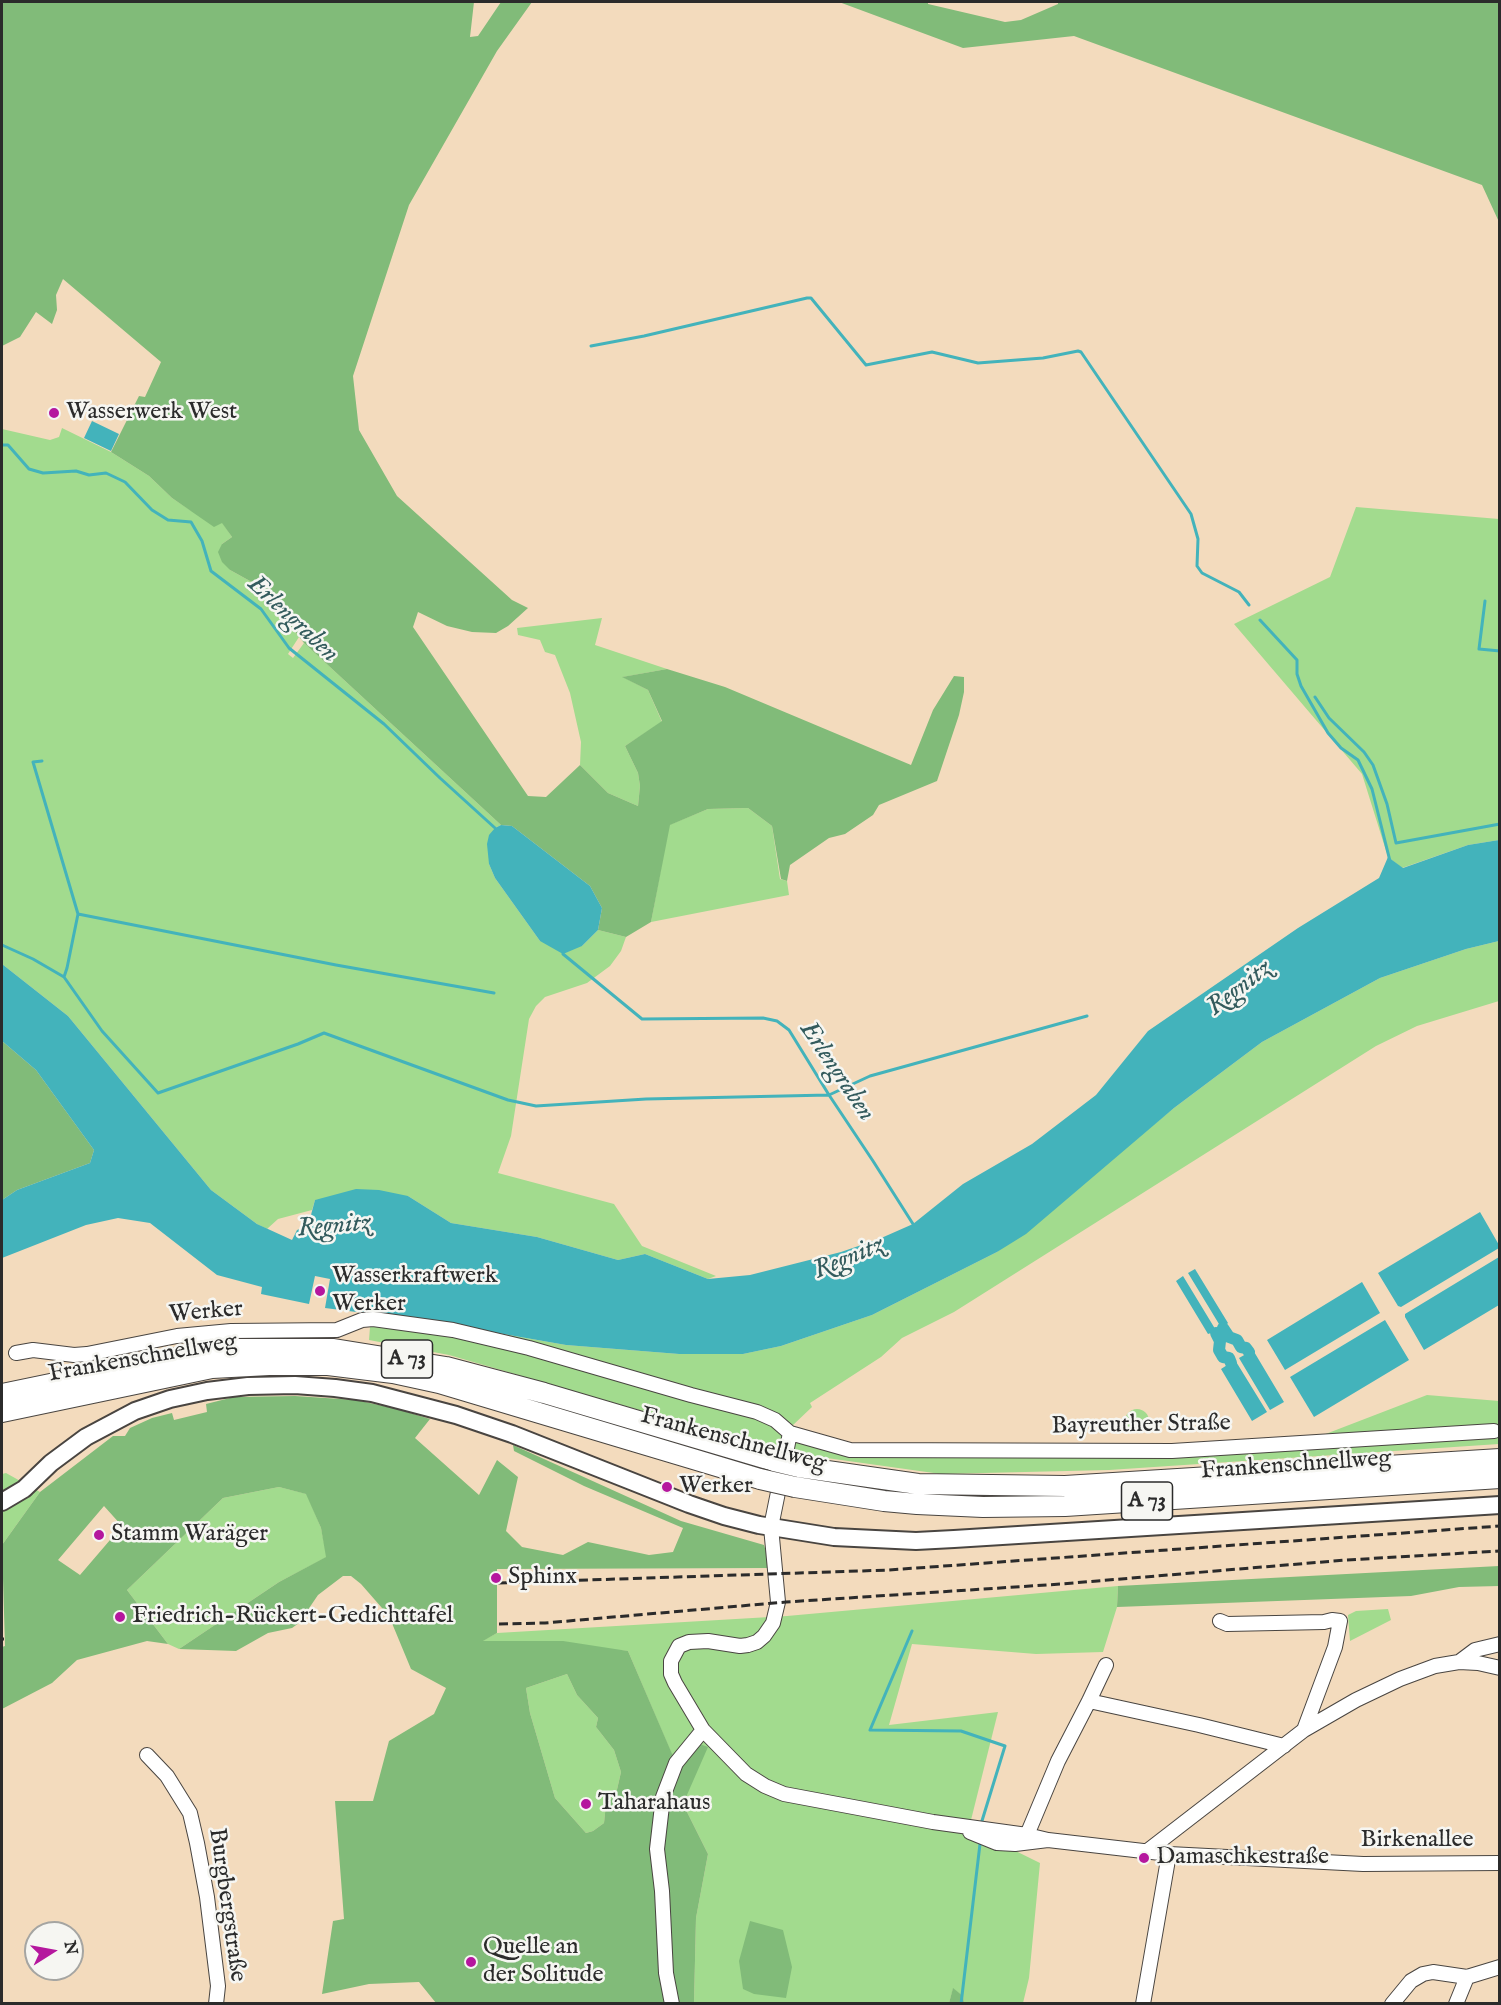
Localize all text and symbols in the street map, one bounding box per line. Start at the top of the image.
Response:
place label: Wasserwerk West [66,399,237,427]
marker: Wasserwerk West [47,406,61,420]
water label: Erlengraben [240,570,344,670]
water label: Regnitz [1201,954,1279,1024]
water label: Erlengraben [791,1016,881,1128]
water label: Regnitz [296,1208,372,1246]
water label: Regnitz [809,1230,889,1288]
place label: Wasserkraftwerk Werker [332,1263,498,1319]
marker: Wasserkraftwerk Werker [313,1284,327,1298]
street label: Werker [168,1295,244,1331]
street label: Frankenschnellweg [46,1328,240,1390]
road number: A 73 [382,1340,432,1378]
street label: Frankenschnellweg [637,1402,829,1480]
street label: Bayreuther Straße [1051,1410,1231,1442]
street label: Frankenschnellweg [1200,1445,1392,1487]
place label: Werker [679,1473,753,1501]
marker: Werker [660,1480,674,1494]
road number: A 73 [1122,1482,1172,1520]
place label: Stamm Waräger [111,1521,268,1549]
marker: Stamm Waräger [92,1528,106,1542]
place label: Sphinx [508,1564,577,1592]
marker: Sphinx [489,1571,503,1585]
place label: Friedrich-Rückert-Gedichttafel [132,1603,453,1631]
marker: Friedrich-Rückert-Gedichttafel [113,1610,127,1624]
place label: Taharahaus [598,1790,710,1818]
marker: Taharahaus [579,1797,593,1811]
street label: Burgbergstraße [201,1826,251,1984]
street label: Birkenallee [1361,1827,1473,1855]
place label: Damaschkestraße [1156,1844,1329,1872]
marker: Damaschkestraße [1137,1851,1151,1865]
north arrow [24,1921,84,1981]
place label: Quelle an der Solitude [483,1934,603,1990]
text: N [59,1939,81,1957]
marker: Quelle an der Solitude [464,1955,478,1969]

